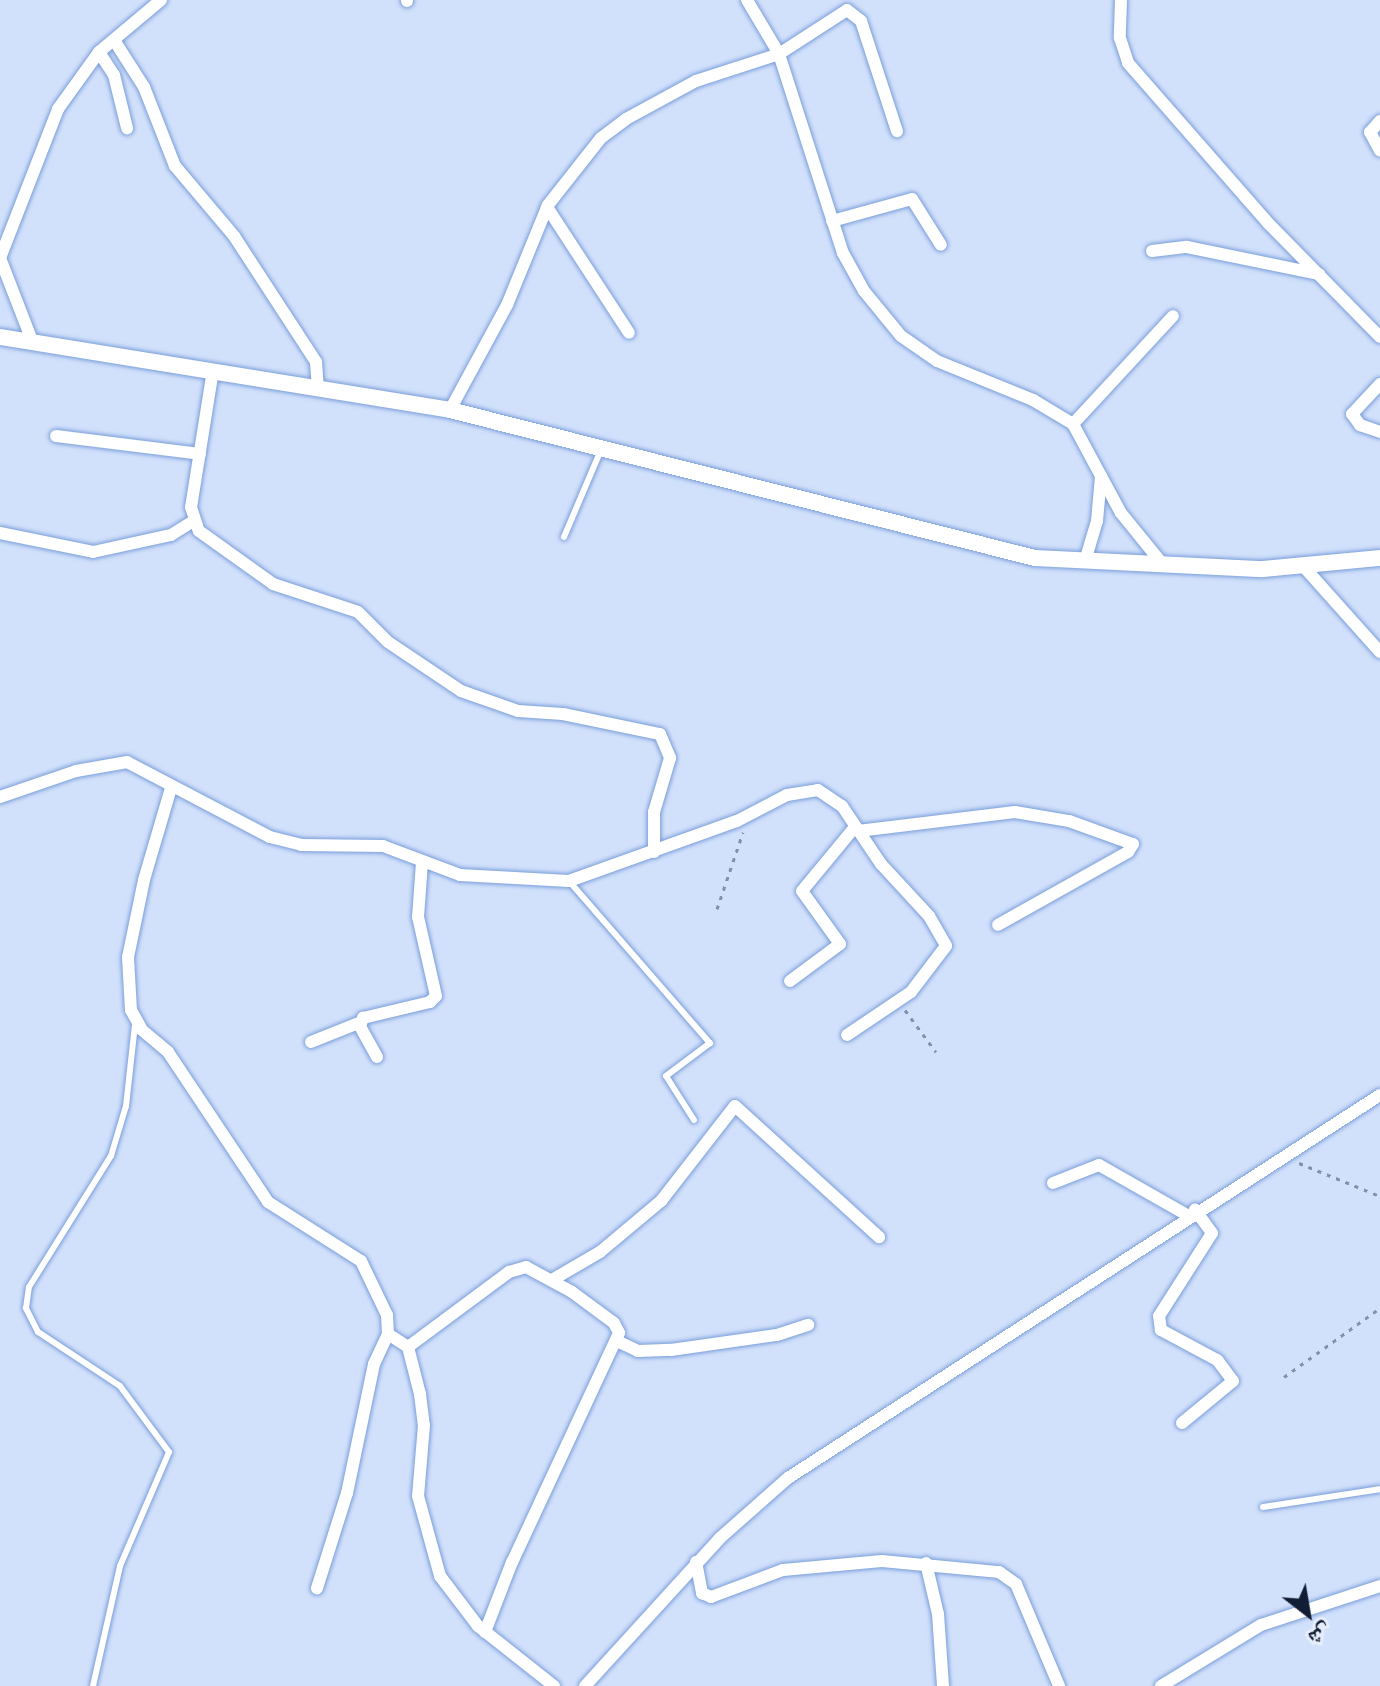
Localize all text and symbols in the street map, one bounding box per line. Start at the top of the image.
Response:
north arrow [1268,1574,1348,1654]
text: ش [1304,1618,1337,1652]

